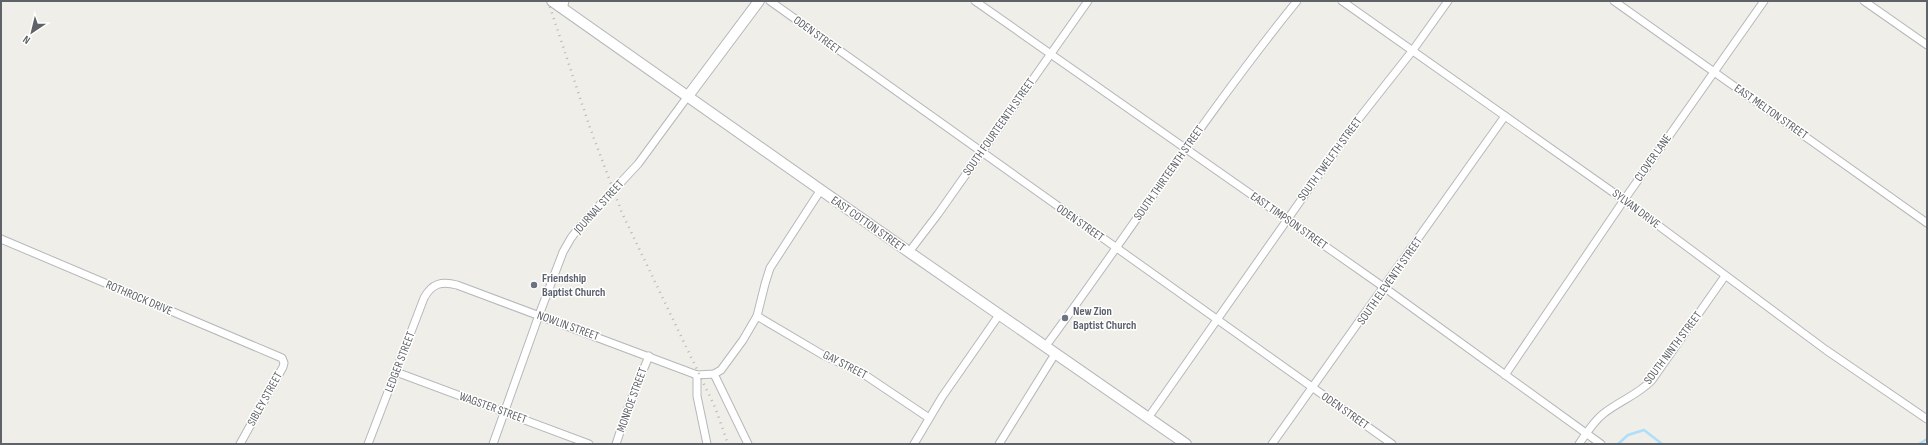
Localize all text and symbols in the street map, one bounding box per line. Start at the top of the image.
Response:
north arrow [12,12,52,52]
street label: ODEN STREET [790,13,844,57]
text: N [20,33,33,47]
street label: SOUTH FOURTEENTH STREET [960,75,1038,179]
street label: EAST MELTON STREET [1731,81,1811,143]
street label: SOUTH TWELFTH STREET [1295,114,1365,204]
street label: SOUTH THIRTEENTH STREET [1131,122,1208,223]
street label: CLOVER LANE [1631,131,1675,185]
street label: JOURNAL STREET [570,177,627,238]
street label: SYLVAN DRIVE [1609,186,1663,232]
street label: EAST TIMPSON STREET [1248,189,1331,253]
street label: EAST COTTON STREET [828,193,908,255]
street label: ODEN STREET [1053,201,1107,245]
street label: SOUTH ELEVENTH STREET [1354,234,1426,328]
place label: Friendship Baptist Church [542,271,605,300]
street label: ROTHROCK DRIVE [103,277,175,319]
marker: Friendship Baptist Church [529,280,539,290]
place label: New Zion Baptist Church [1073,304,1136,333]
street label: NOWLIN STREET [535,308,601,344]
street label: SOUTH NINTH STREET [1641,308,1705,388]
marker: New Zion Baptist Church [1060,313,1070,323]
street label: LEDGER STREET [382,329,418,395]
street label: GAY STREET [820,347,870,383]
street label: MONROE STREET [613,366,651,434]
street label: SIBLEY STREET [244,369,286,429]
street label: WAGSTER STREET [457,389,529,427]
street label: ODEN STREET [1318,389,1372,433]

